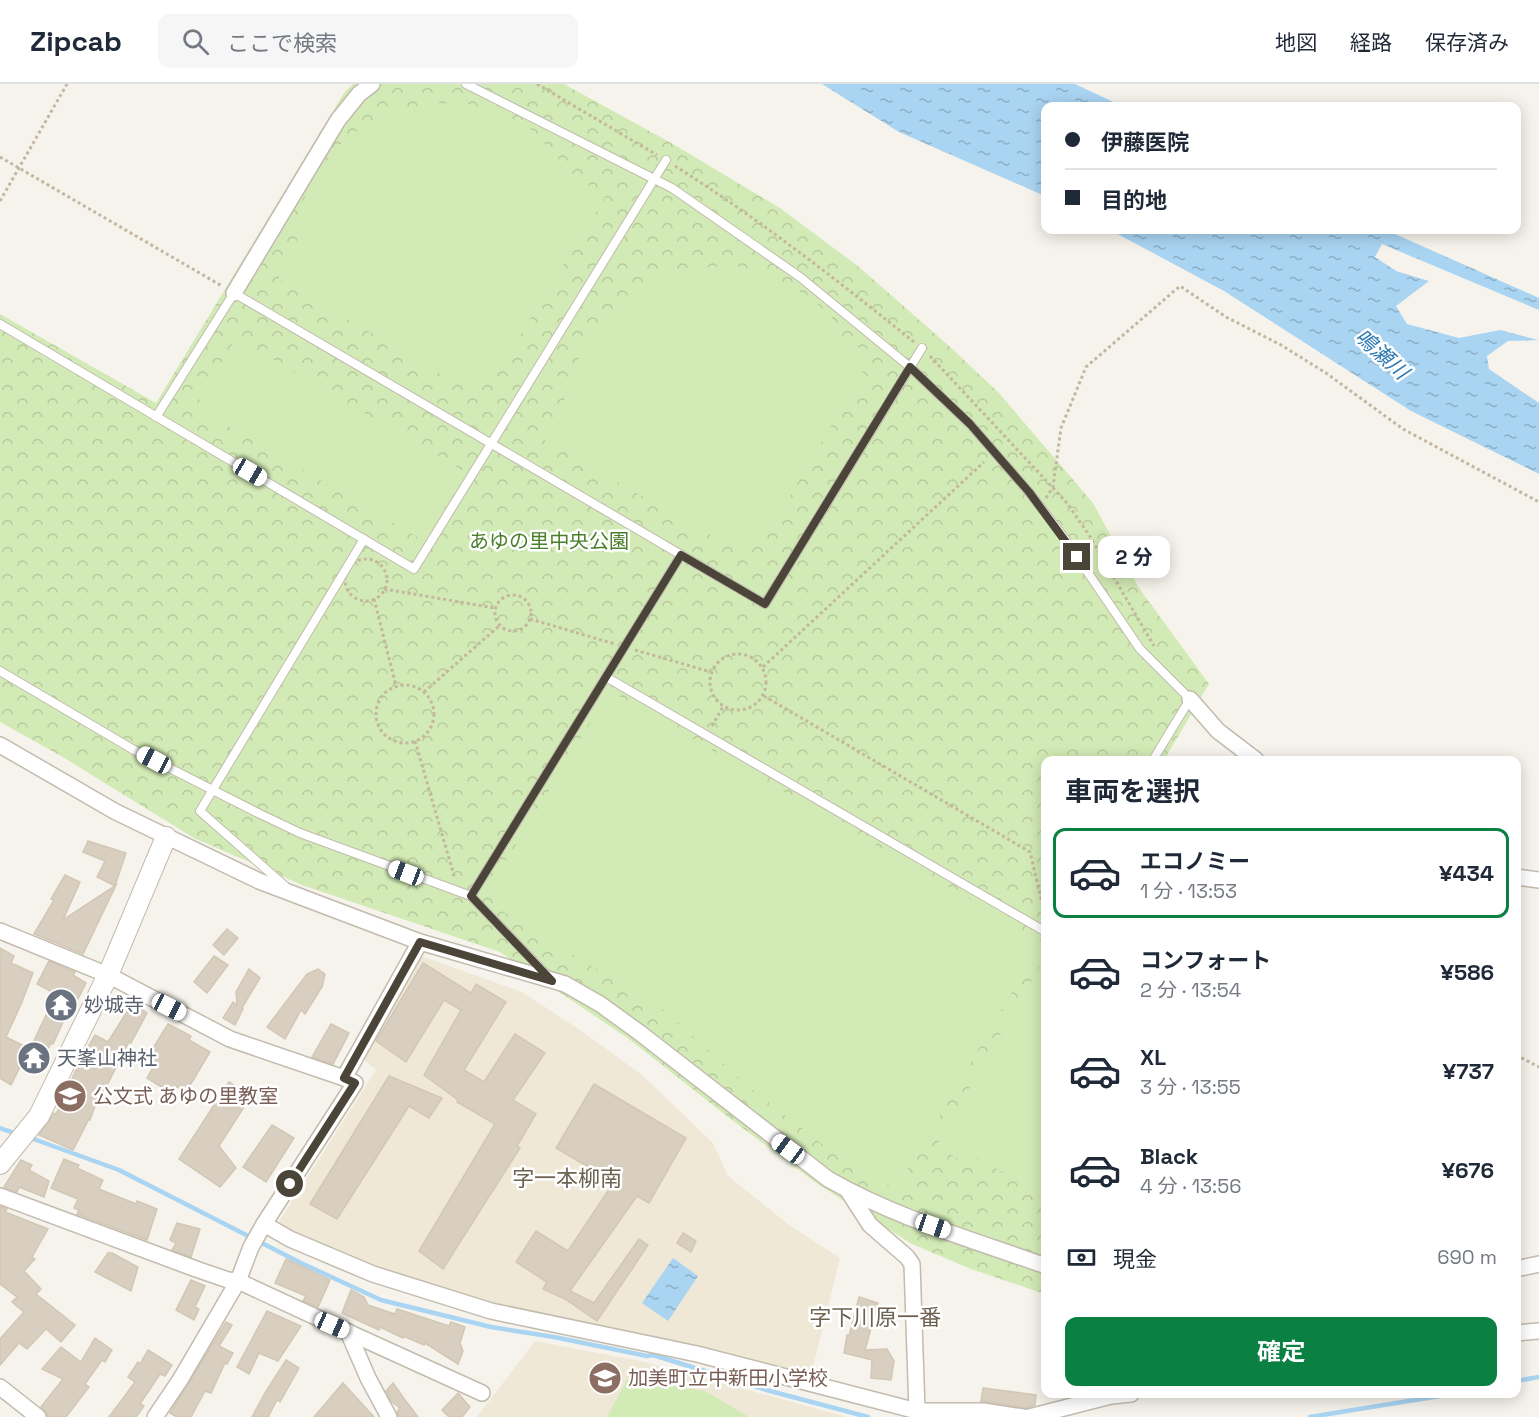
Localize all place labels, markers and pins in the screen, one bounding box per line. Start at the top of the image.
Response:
temple icon: 妙城寺 [43,987,79,1023]
place label: 妙城寺 [84,992,144,1018]
temple icon: 天峯山神社 [16,1040,52,1076]
place label: 天峯山神社 [57,1045,157,1071]
school or university icon: 公文式 あゆの里教室 [52,1078,88,1114]
place label: 公文式 あゆの里教室 [93,1083,278,1109]
school or university icon: 加美町立中新田小学校 [587,1360,623,1396]
place label: 加美町立中新田小学校 [628,1365,828,1391]

